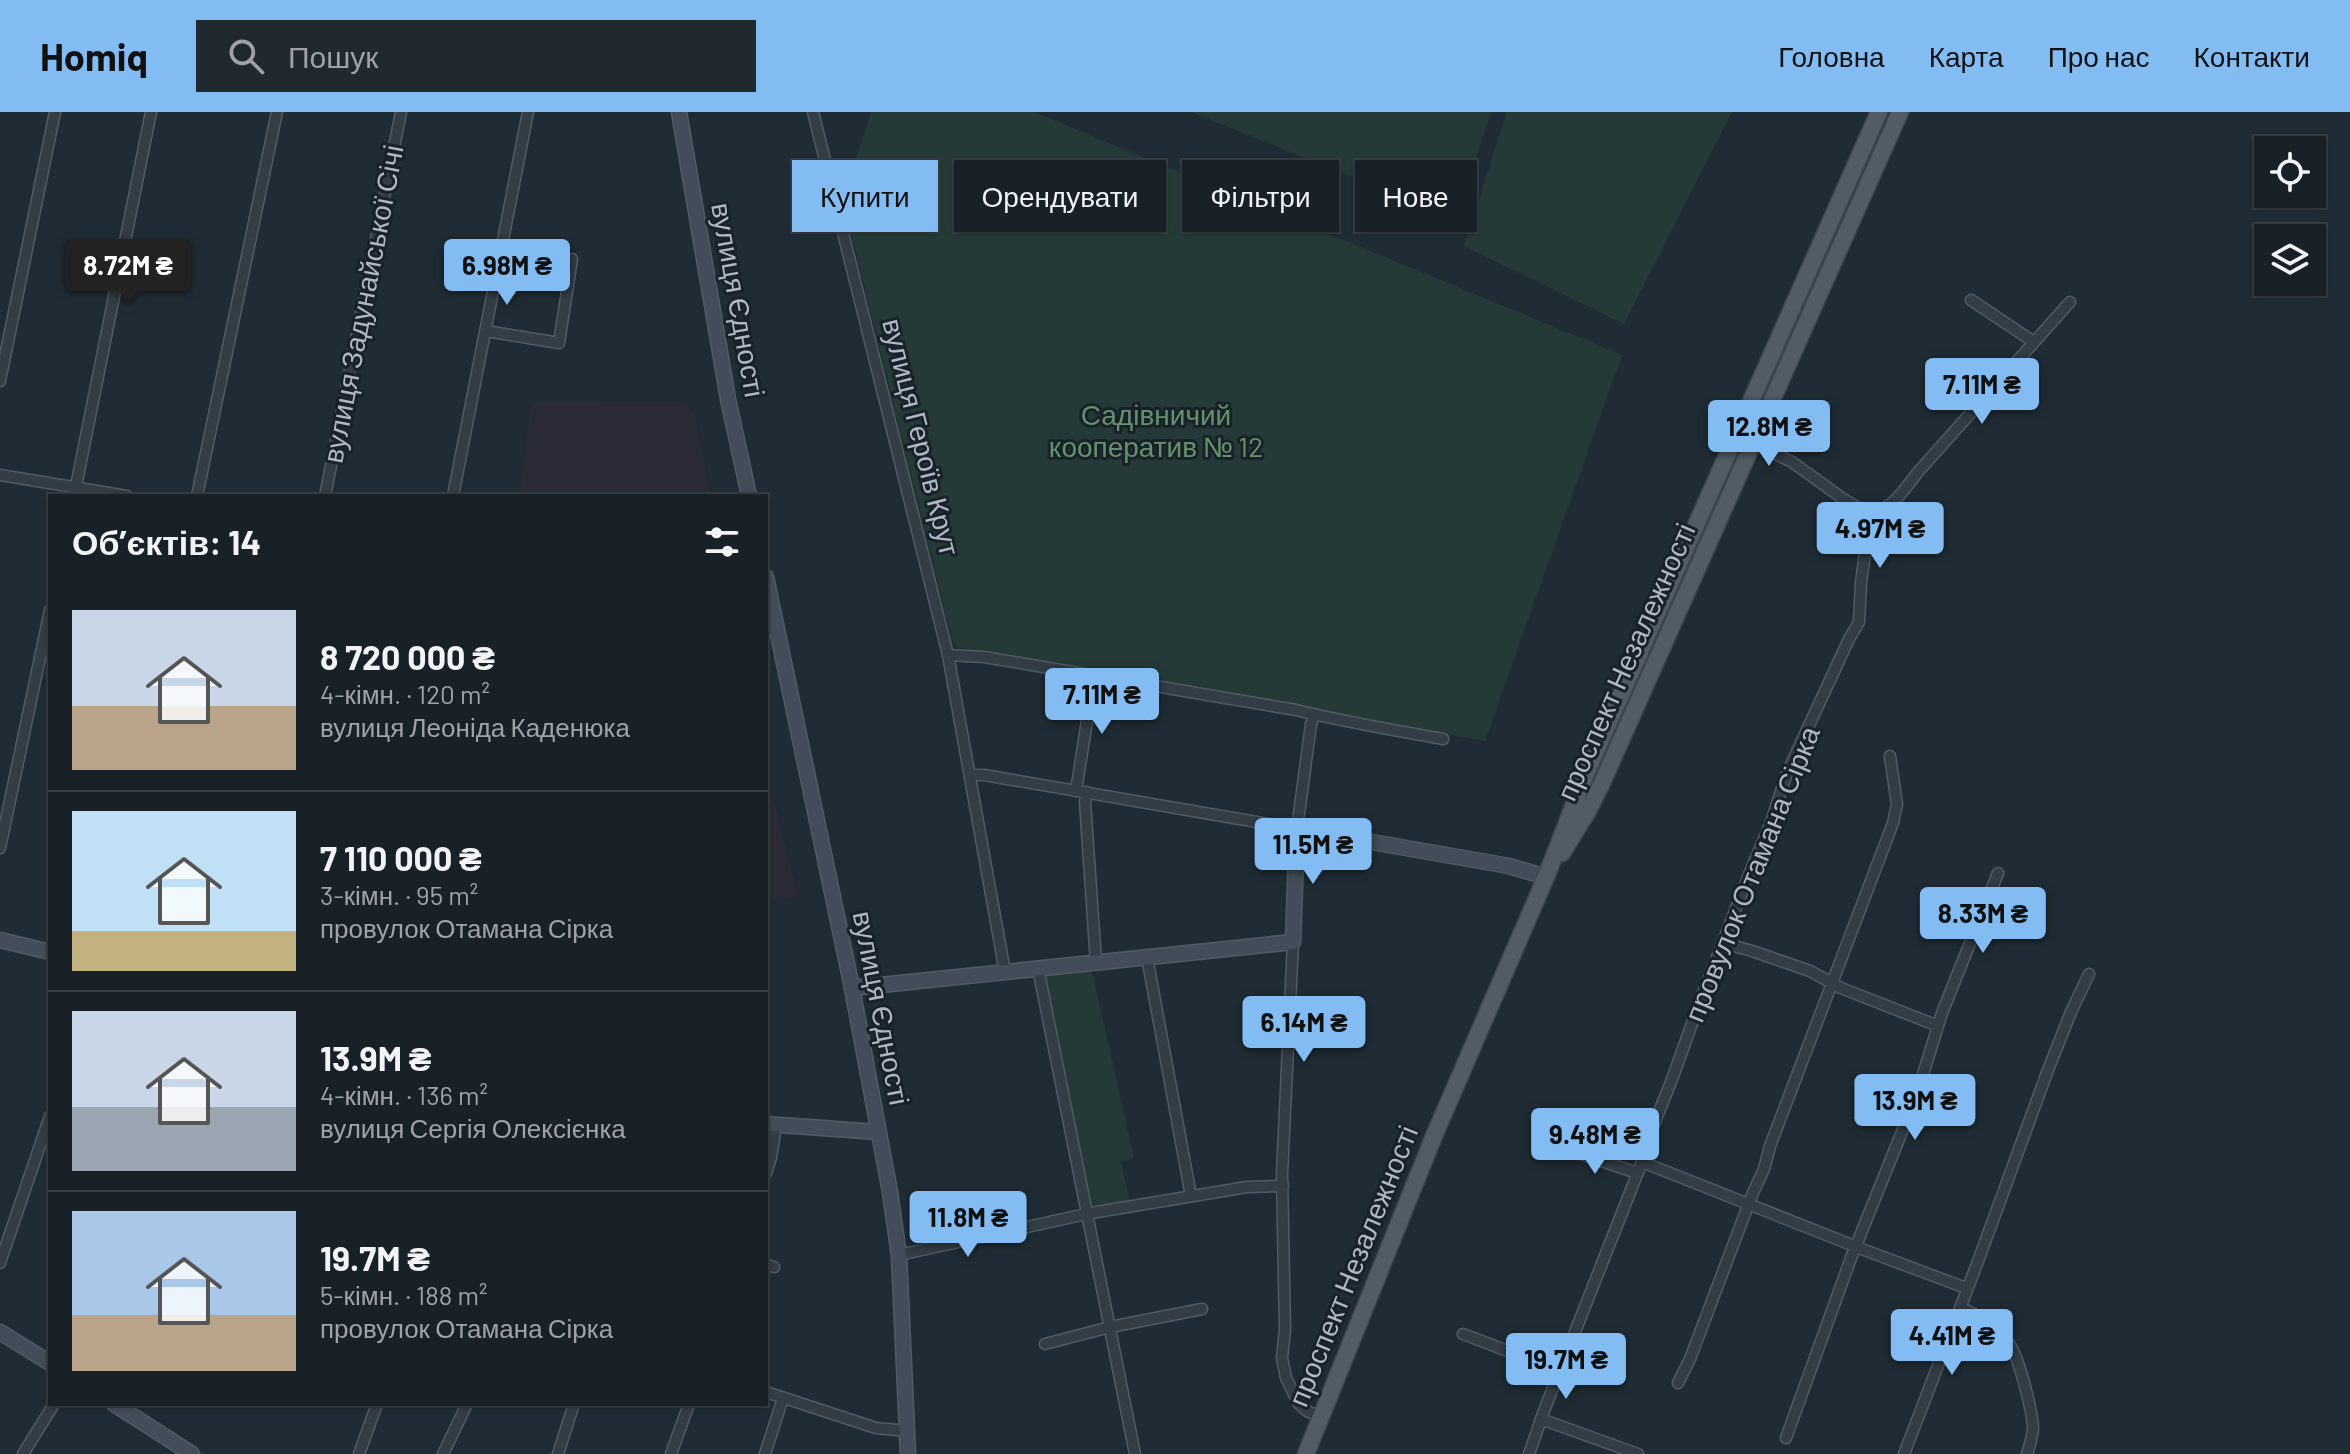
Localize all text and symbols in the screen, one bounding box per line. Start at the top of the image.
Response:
search box [196,20,756,92]
text: Homiq [40,33,148,79]
icon: search [224,34,268,78]
text: Пошук [288,38,379,74]
text: Головна [1778,39,1885,73]
text: Карта [1929,39,2004,73]
text: Про нас [2048,39,2150,73]
text: Контакти [2194,39,2310,73]
map controls [2254,136,2326,296]
button: locate [2254,136,2326,208]
street label: вулиця Задунайської Січі [314,142,410,466]
chip: Купити [792,160,938,232]
chip: Орендувати [954,160,1166,232]
chip: Фільтри [1182,160,1339,232]
chip: Нове [1355,160,1477,232]
street label: вулиця Єдності [705,200,773,400]
button: layers [2254,224,2326,296]
pin: 8.72M ₴ [54,239,202,307]
pin: 6.98M ₴ [433,239,581,307]
text: 8.72M ₴ [83,249,173,280]
text: 6.98M ₴ [462,249,552,280]
street label: вулиця Героїв Крут [876,315,968,559]
pin: 7.11M ₴ [1908,358,2056,426]
text: 7.11M ₴ [1943,368,2021,399]
park label: Садівничий кооператив № 12 [1049,397,1263,463]
pin: 12.8M ₴ [1695,400,1843,468]
text: 12.8M ₴ [1726,410,1812,441]
pin: 4.97M ₴ [1806,502,1954,570]
text: 4.97M ₴ [1835,512,1925,543]
street label: проспект Незалежності [1549,518,1702,806]
icon: filters [700,520,744,564]
text: Об’єктів: 14 [72,521,261,562]
text: 8 720 000 ₴ [320,636,495,677]
icon: home [136,642,232,738]
pin: 7.11M ₴ [1028,668,1176,736]
text: 4-кімн. · 120 m² [320,678,490,709]
text: 7.11M ₴ [1063,678,1141,709]
text: вулиця Леоніда Каденюка [320,711,630,742]
street label: провулок Отамана Сірка [1676,720,1826,1026]
pin: 11.5M ₴ [1239,818,1387,886]
text: 11.5M ₴ [1273,828,1353,859]
text: 7 110 000 ₴ [320,837,482,878]
icon: home [136,843,232,939]
text: 3-кімн. · 95 m² [320,879,478,910]
pin: 8.33M ₴ [1909,887,2057,955]
text: 8.33M ₴ [1938,897,2028,928]
street label: вулиця Єдності [847,908,917,1108]
text: провулок Отамана Сірка [320,912,613,943]
pin: 6.14M ₴ [1230,996,1378,1064]
text: 6.14M ₴ [1260,1006,1348,1037]
text: 13.9M ₴ [320,1037,431,1078]
icon: home [136,1043,232,1139]
pin: 13.9M ₴ [1841,1074,1989,1142]
text: 4-кімн. · 136 m² [320,1079,488,1110]
text: 13.9M ₴ [1872,1084,1958,1115]
pin: 9.48M ₴ [1521,1108,1669,1176]
text: вулиця Сергія Олексієнка [320,1112,626,1143]
text: 9.48M ₴ [1549,1118,1641,1149]
street label: проспект Незалежності [1280,1120,1424,1411]
pin: 11.8M ₴ [894,1191,1042,1259]
text: 11.8M ₴ [928,1201,1008,1232]
text: 19.7M ₴ [320,1237,430,1278]
icon: home [136,1243,232,1339]
text: 5-кімн. · 188 m² [320,1279,487,1310]
pin: 4.41M ₴ [1878,1309,2026,1377]
text: провулок Отамана Сірка [320,1312,613,1343]
text: 4.41M ₴ [1909,1319,1995,1350]
pin: 19.7M ₴ [1492,1333,1640,1401]
text: 19.7M ₴ [1524,1343,1608,1374]

